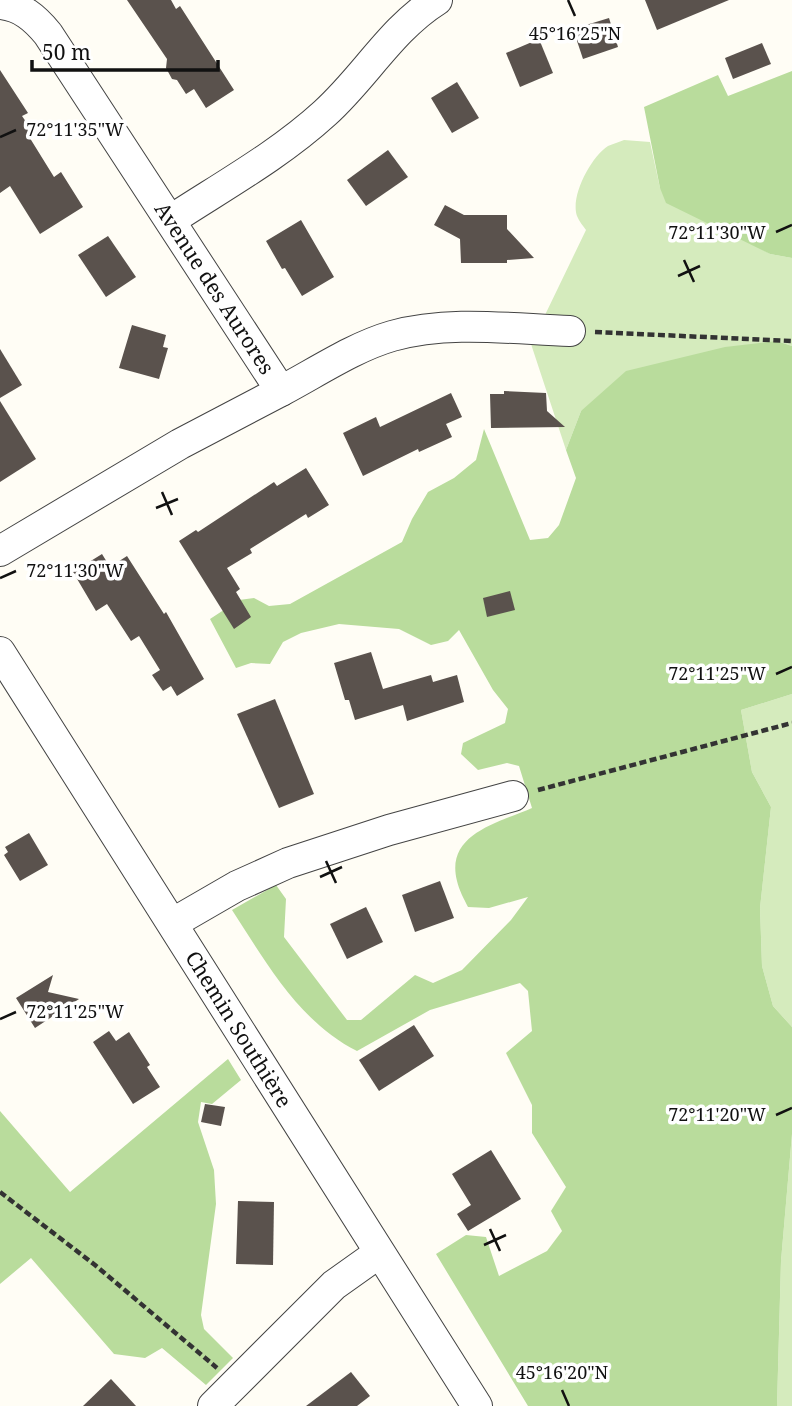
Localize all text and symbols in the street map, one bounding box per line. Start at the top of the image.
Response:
text: 45°16'25"N [529,21,622,45]
scale bar [32,28,217,72]
text: 50 m [42,38,91,66]
text: 72°11'35"W [26,117,124,141]
street label: Avenue des Aurores [149,197,281,379]
text: 72°11'30"W [668,220,766,244]
text: 72°11'30"W [26,558,124,582]
text: 72°11'25"W [668,661,766,685]
street label: Chemin Southière [180,945,298,1113]
text: 72°11'25"W [26,999,124,1023]
text: 72°11'20"W [668,1102,766,1126]
text: 45°16'20"N [516,1360,609,1384]

